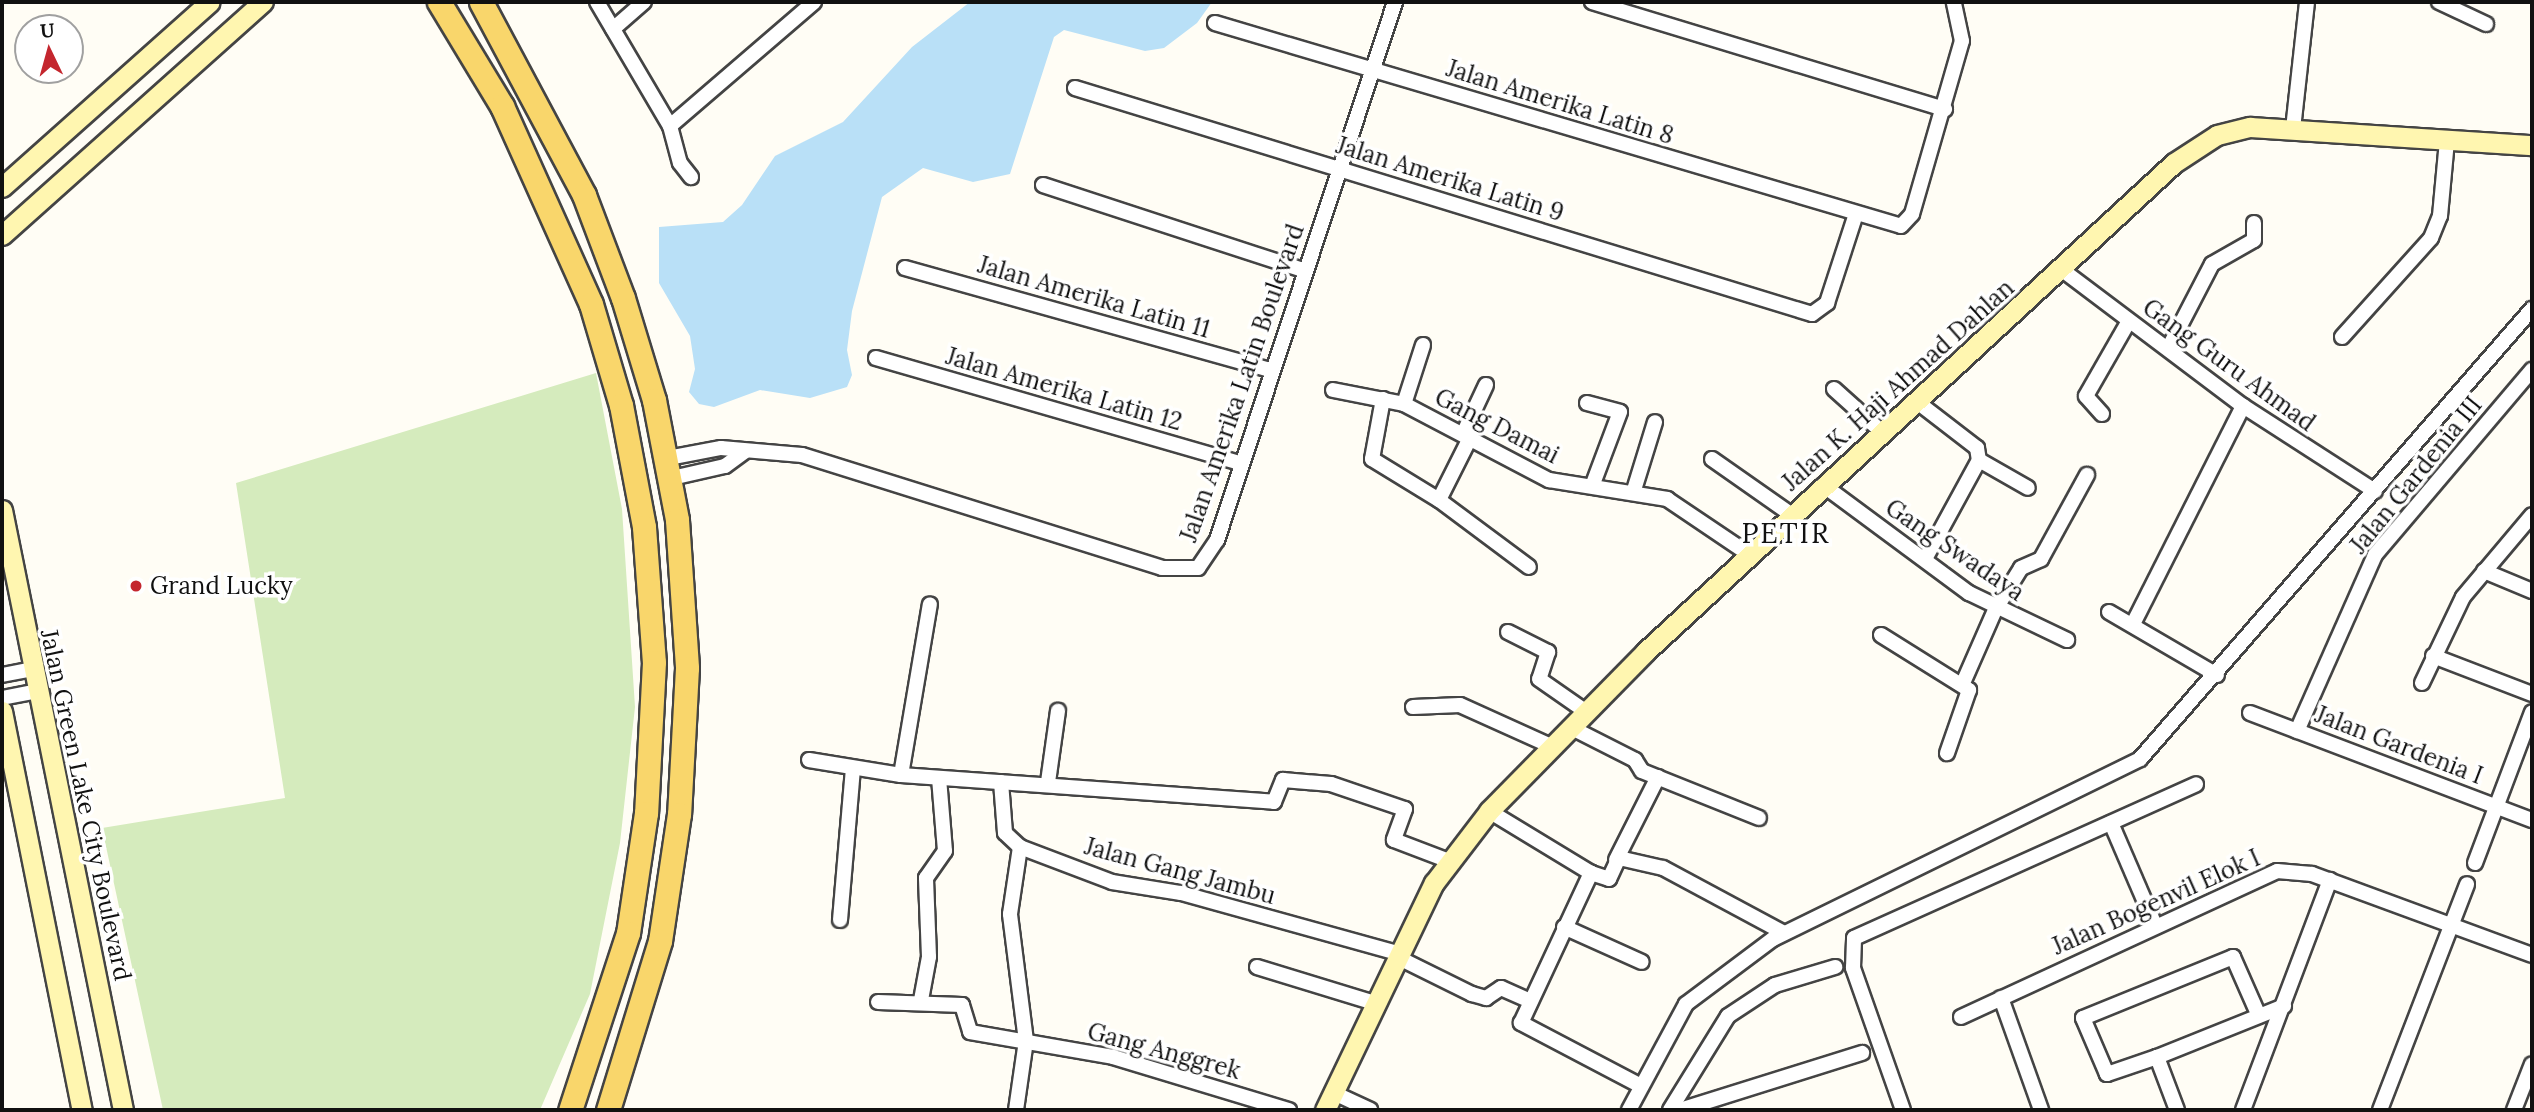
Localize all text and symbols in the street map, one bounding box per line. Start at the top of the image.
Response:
north arrow [14,14,84,84]
text: U [39,17,56,43]
street label: Jalan Amerika Latin 8 [1443,54,1677,150]
street label: Jalan Amerika Latin 9 [1333,131,1567,227]
street label: Jalan Amerika Latin Boulevard [1174,220,1310,546]
street label: Jalan Amerika Latin 11 [975,250,1213,344]
street label: Jalan K. Haji Ahmad Dahlan [1776,273,2020,497]
street label: Gang Guru Ahmad [2137,293,2321,437]
street label: Jalan Amerika Latin 12 [943,342,1185,436]
street label: Gang Damai [1430,382,1564,470]
street label: Jalan Gardenia III [2344,391,2488,559]
street label: Gang Swadaya [1880,493,2030,607]
district label: PETIR [1742,516,1830,550]
place label: Grand Lucky [150,572,293,600]
marker: Grand Lucky [128,578,144,594]
street label: Jalan Green Lake City Boulevard [35,627,137,983]
street label: Jalan Gardenia I [2311,700,2487,790]
street label: Jalan Gang Jambu [1081,832,1279,910]
street label: Jalan Bogenvil Elok I [2048,843,2264,961]
street label: Gang Anggrek [1084,1017,1244,1085]

